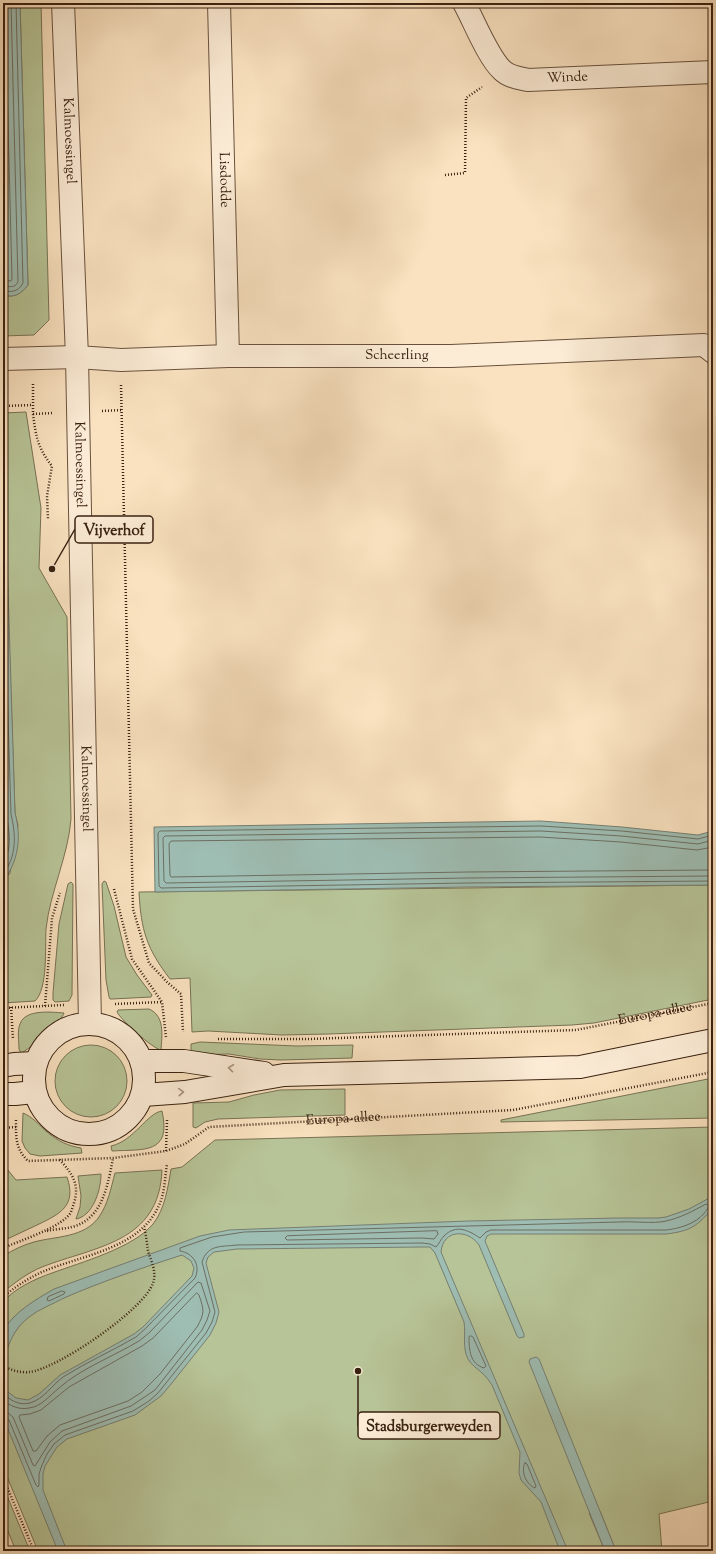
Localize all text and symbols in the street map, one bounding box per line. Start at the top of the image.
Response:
street label: Winde [546,67,588,89]
street label: Kalmoessingel [57,97,80,185]
street label: Lisdodde [213,152,234,208]
street label: Scheerling [365,346,429,366]
street label: Kalmoessingel [68,421,90,508]
callout: Vijverhof [75,516,153,543]
text: Vijverhof [83,521,147,542]
street label: Kalmoessingel [75,745,96,832]
street label: Europa-allee [616,997,694,1031]
one-way arrow [228,1064,234,1073]
one-way arrow [178,1088,185,1097]
street label: Europa-allee [305,1107,382,1132]
callout: Stadsburgerweyden [358,1412,500,1439]
text: Stadsburgerweyden [366,1417,492,1438]

